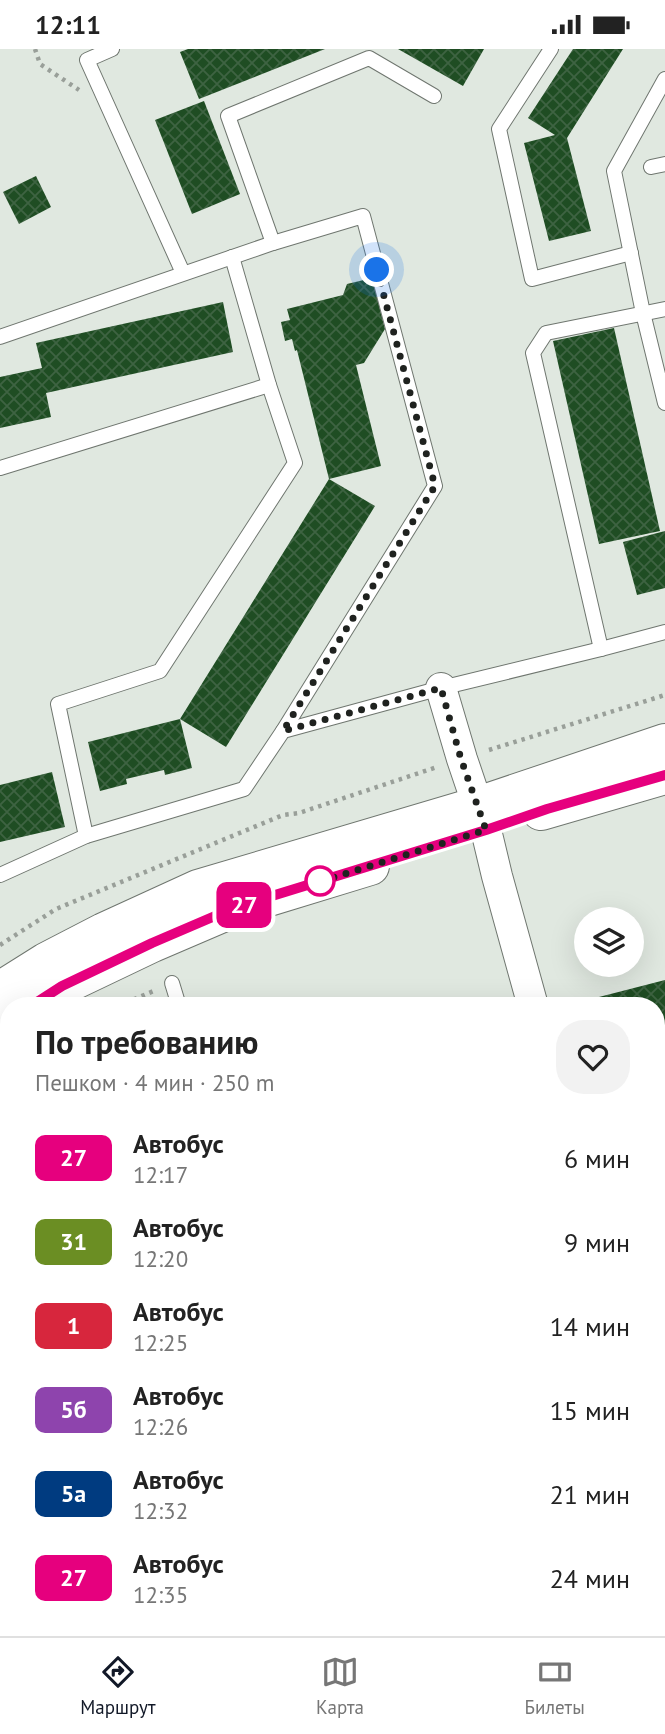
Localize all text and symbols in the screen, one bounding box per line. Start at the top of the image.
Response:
text: 12:11 [35,8,101,41]
your location [359,252,394,287]
unlabelled marker [305,866,335,896]
line badge: 27 [212,882,276,928]
text: 27 [230,889,258,920]
map controls [574,907,644,977]
button: layers [574,907,644,977]
text: По требованию [35,1020,258,1063]
button: heart [556,1020,630,1094]
text: Пешком · 4 мин · 250 m [35,1068,274,1097]
text: Автобус [133,1127,224,1160]
text: 27 [60,1142,87,1173]
text: 6 мин [564,1142,630,1175]
text: 12:17 [133,1160,188,1189]
text: Автобус [133,1211,224,1244]
text: 31 [60,1226,87,1257]
text: 9 мин [564,1226,630,1259]
text: 12:20 [133,1244,188,1273]
text: Автобус [133,1295,224,1328]
text: 1 [67,1310,80,1341]
text: 14 мин [550,1310,630,1343]
text: 12:25 [133,1328,188,1357]
text: Автобус [133,1379,224,1412]
text: 5б [60,1394,87,1425]
text: 15 мин [550,1394,630,1427]
text: 12:26 [133,1412,188,1441]
text: Автобус [133,1463,224,1496]
text: 5а [61,1478,86,1509]
text: 21 мин [550,1478,630,1511]
text: 12:32 [133,1496,188,1525]
text: Автобус [133,1547,224,1580]
text: 27 [60,1562,87,1593]
text: 24 мин [550,1562,630,1595]
text: 12:35 [133,1580,188,1609]
tab: Маршрут [80,1653,155,1719]
tab: Карта [316,1653,364,1719]
tab: Билеты [525,1653,585,1719]

